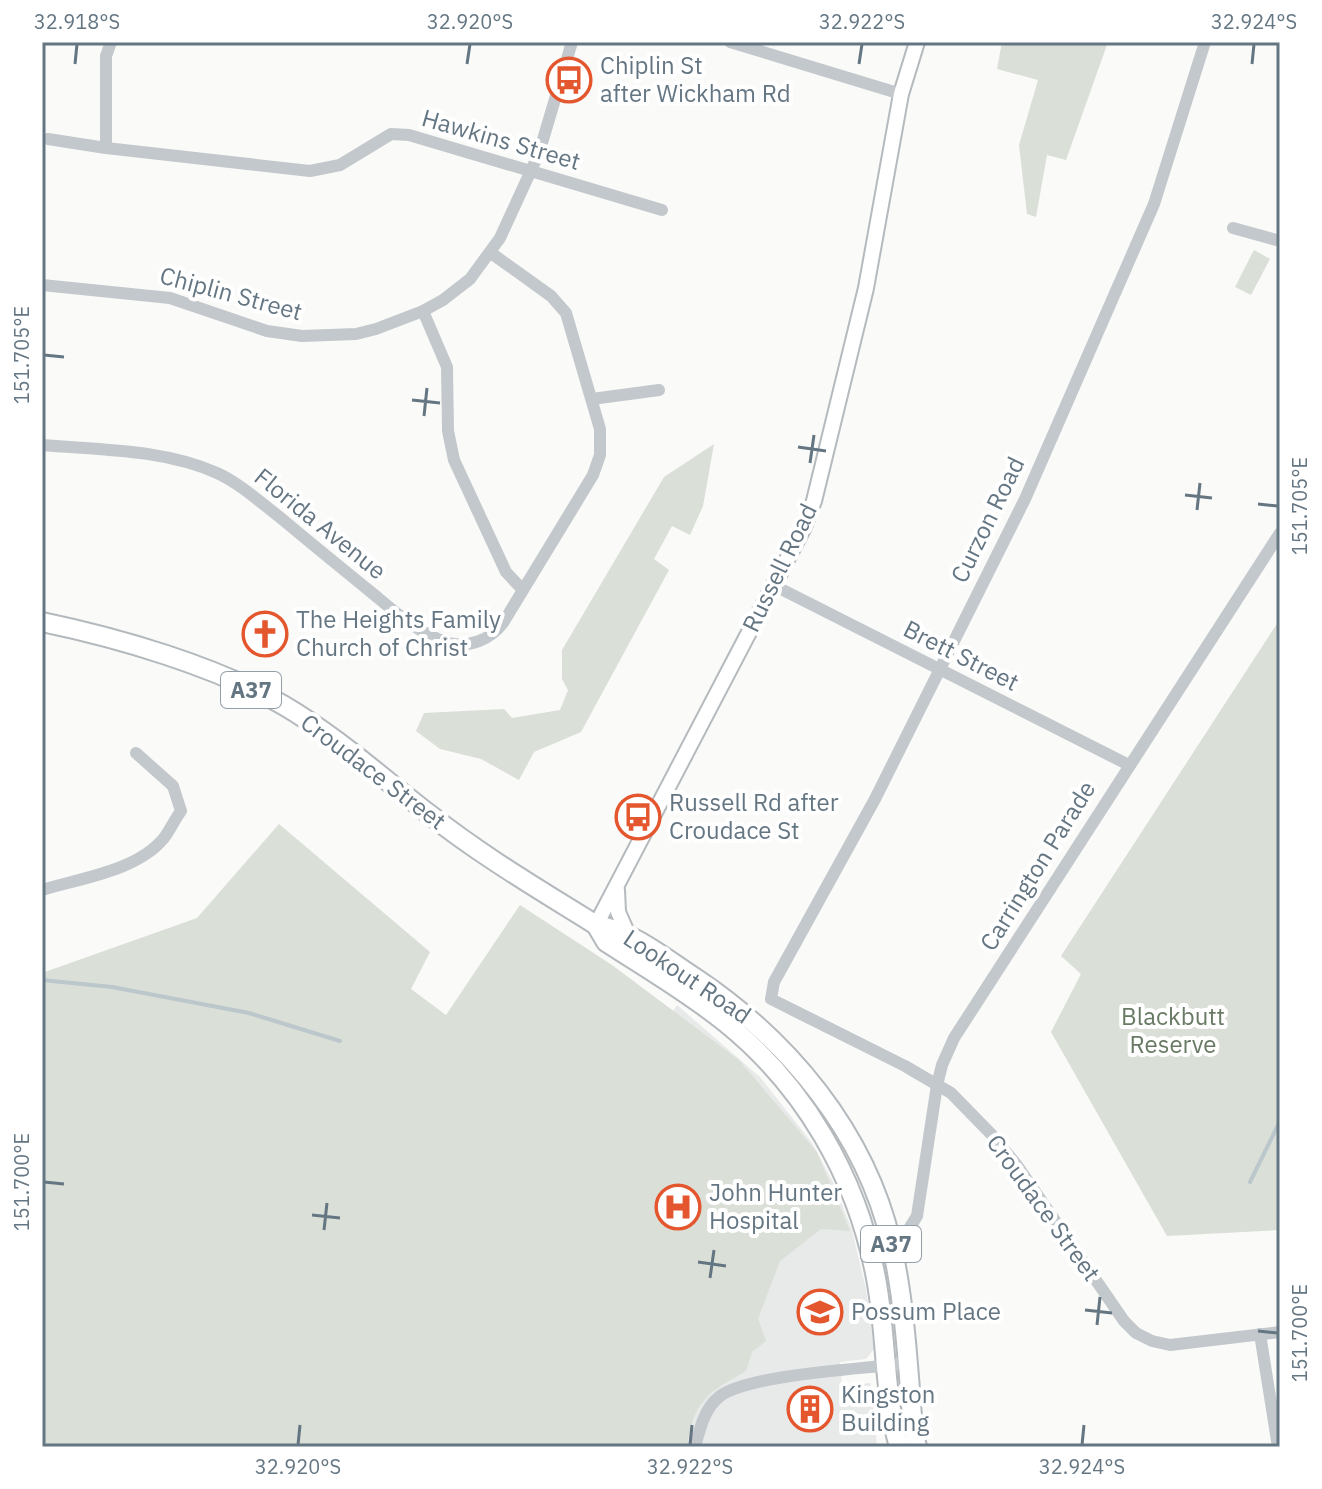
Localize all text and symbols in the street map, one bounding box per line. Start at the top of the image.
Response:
text: 32.918°S [34,8,120,35]
text: 32.920°S [427,8,513,35]
text: 32.922°S [819,8,905,35]
text: 32.924°S [1211,8,1297,35]
place label: Chiplin St after Wickham Rd [600,49,791,109]
bus stop icon: Chiplin St after Wickham Rd [545,56,593,104]
street label: Hawkins Street [418,101,584,177]
street label: Chiplin Street [157,259,306,327]
text: 151.705°E [8,306,35,404]
street label: Curzon Road [943,451,1031,588]
text: 151.705°E [1286,457,1313,555]
street label: Florida Avenue [248,460,393,586]
street label: Russell Road [734,498,824,637]
place label: The Heights Family Church of Christ [296,603,501,663]
church icon: The Heights Family Church of Christ [241,610,289,658]
street label: Brett Street [898,612,1025,698]
road number: A37 [221,672,281,708]
street label: Croudace Street [294,706,453,836]
street label: Carrington Parade [972,775,1102,956]
place label: Russell Rd after Croudace St [669,786,839,846]
bus stop icon: Russell Rd after Croudace St [614,793,662,841]
street label: Lookout Road [618,922,758,1031]
park label: Blackbutt Reserve [1121,1000,1225,1060]
street label: Croudace Street [980,1128,1108,1287]
text: 151.700°E [8,1133,35,1231]
place label: John Hunter Hospital [709,1176,842,1236]
hospital icon: John Hunter Hospital [654,1183,702,1231]
road number: A37 [861,1226,921,1262]
text: 151.700°E [1286,1284,1313,1382]
school or university icon: Possum Place [796,1288,844,1336]
place label: Possum Place [851,1295,1001,1327]
place label: Kingston Building [841,1378,935,1438]
building icon: Kingston Building [786,1385,834,1433]
text: 32.920°S [255,1453,341,1480]
text: 32.922°S [647,1453,733,1480]
text: 32.924°S [1039,1453,1125,1480]

